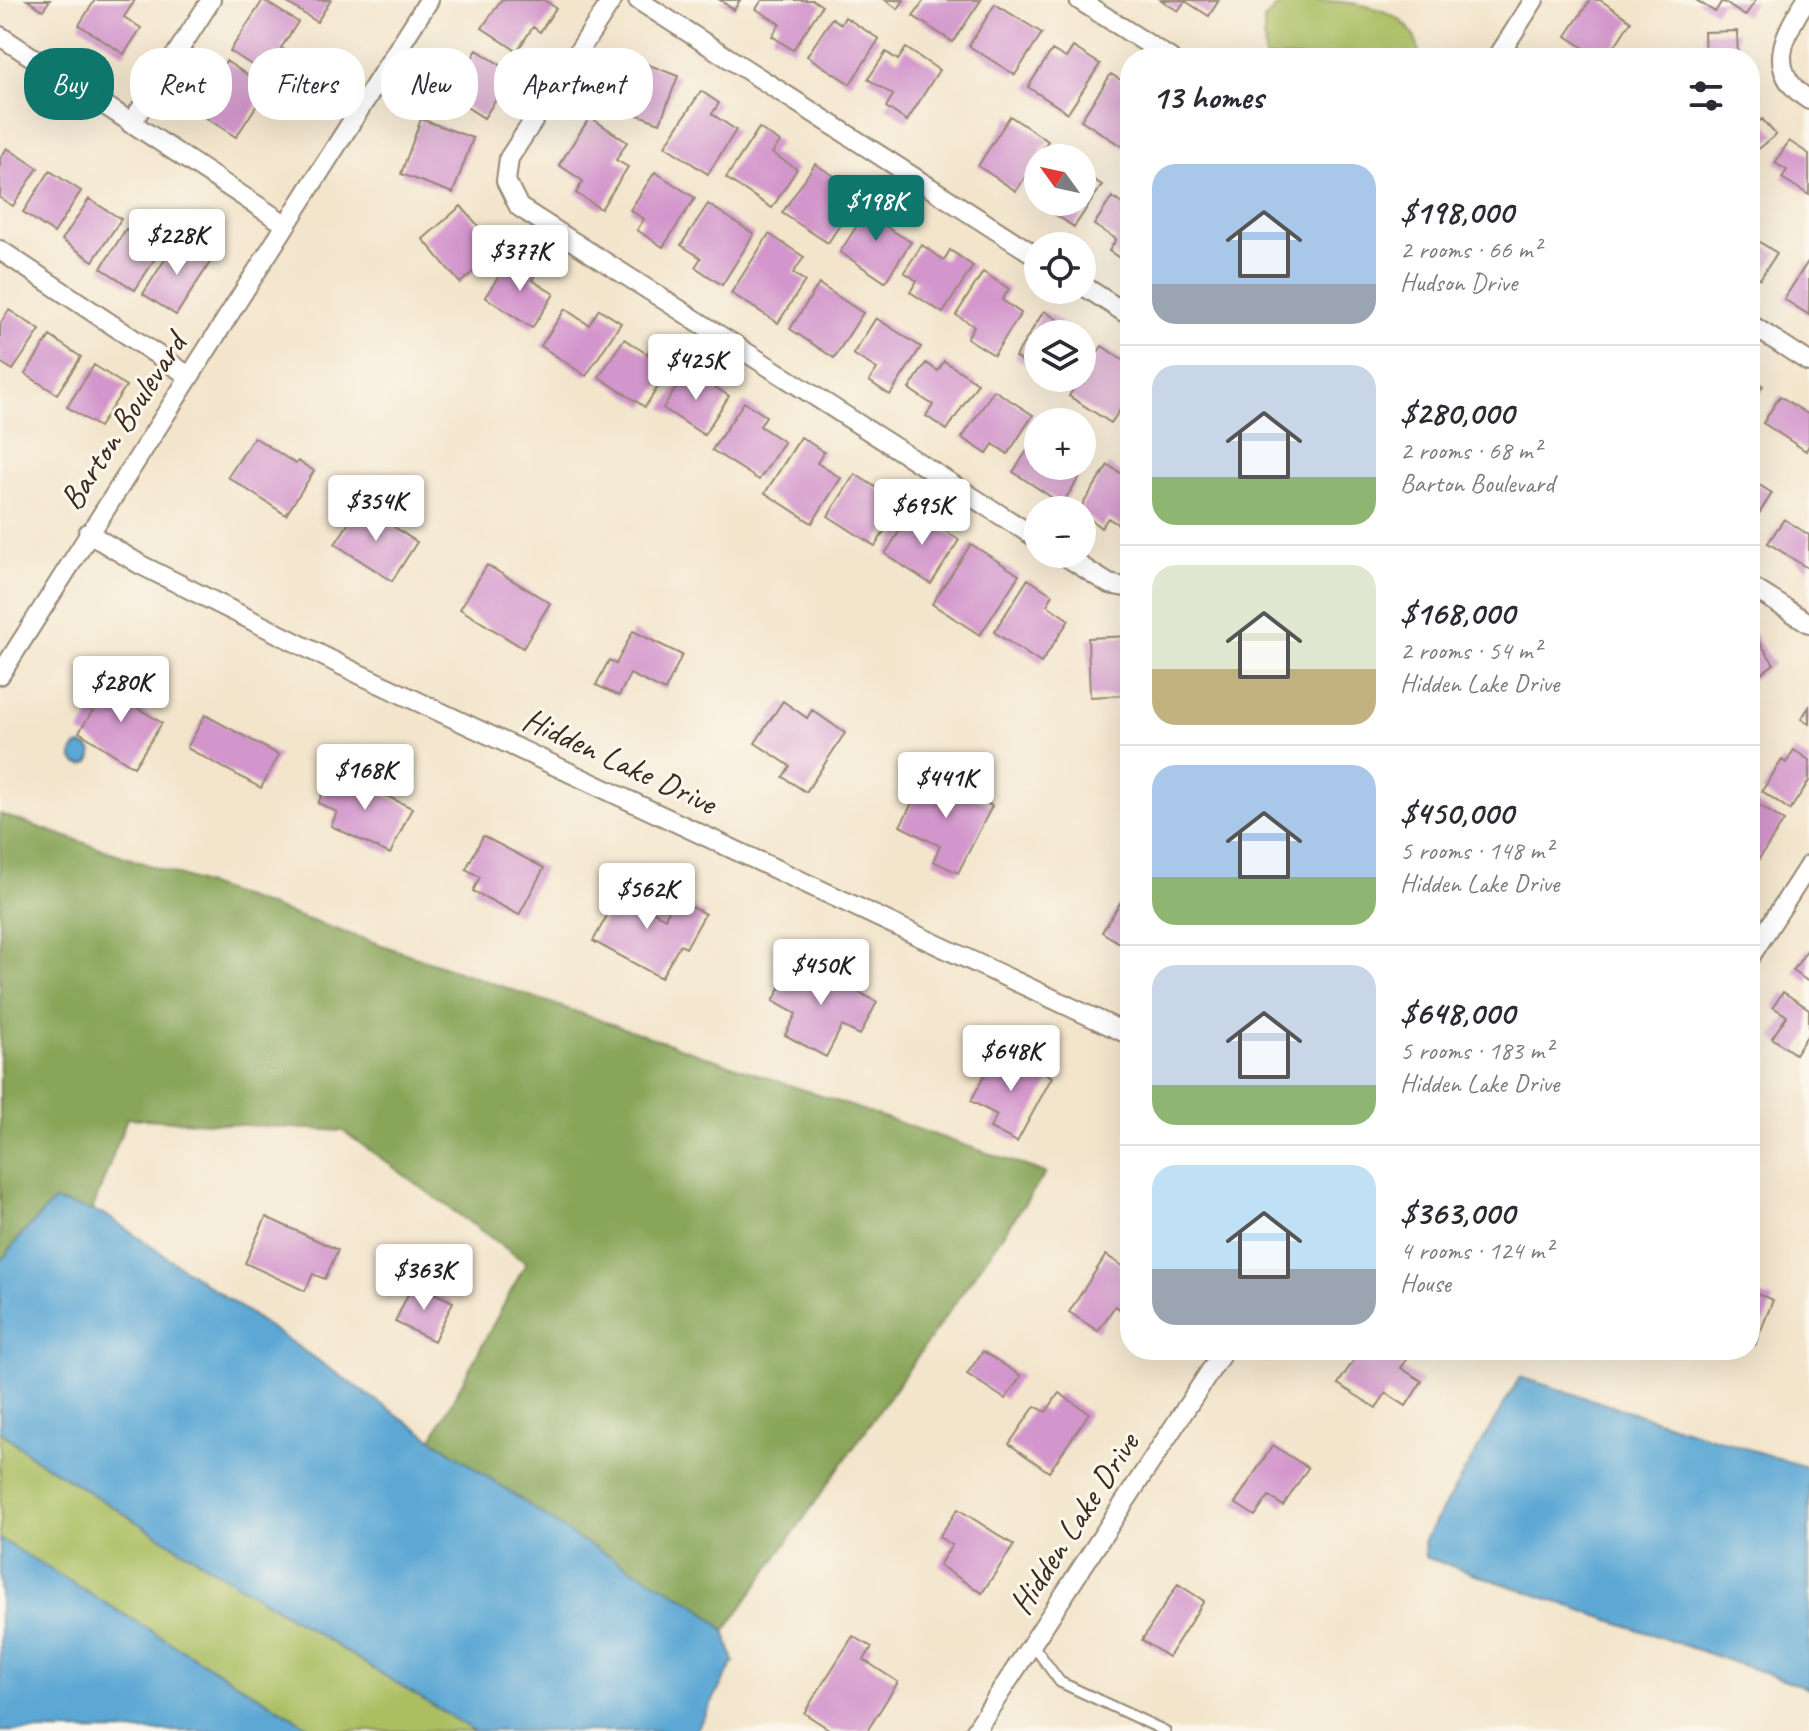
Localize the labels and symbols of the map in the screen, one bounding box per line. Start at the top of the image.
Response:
north arrow [1024,144,1096,216]
pin: $198K [820,175,932,243]
pin: $228K [121,209,233,277]
pin: $377K [464,225,576,293]
street label: Barton Boulevard [49,321,198,518]
pin: $425K [640,334,752,402]
pin: $354K [320,475,432,543]
pin: $695K [866,479,978,547]
pin: $280K [65,656,177,724]
street label: Hidden Lake Drive [516,697,725,825]
pin: $168K [309,744,421,812]
pin: $441K [890,752,1002,820]
pin: $562K [591,863,703,931]
pin: $450K [765,939,877,1007]
pin: $648K [955,1025,1067,1093]
pin: $363K [368,1244,480,1312]
street label: Hidden Lake Drive [999,1423,1149,1622]

